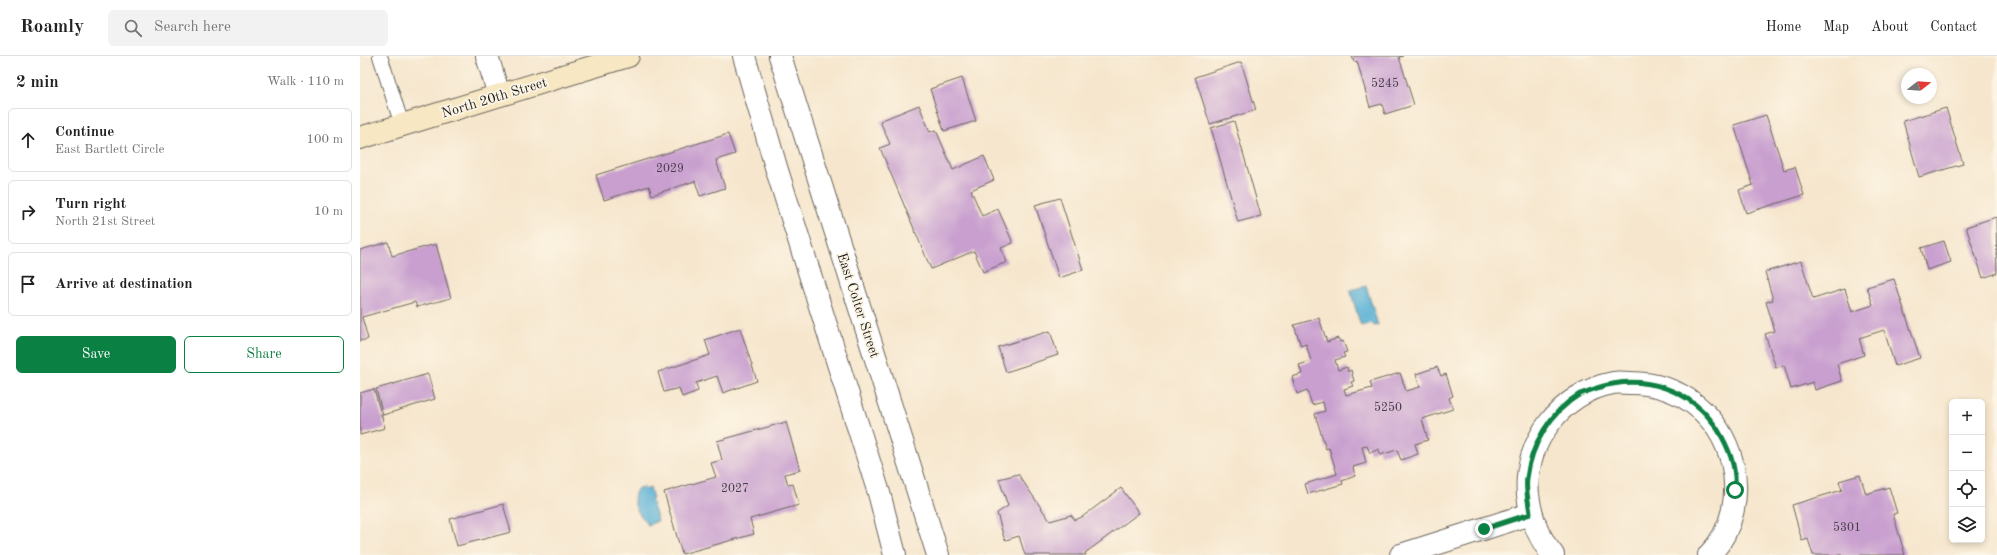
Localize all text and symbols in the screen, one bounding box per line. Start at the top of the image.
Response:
search box [108,10,388,46]
icon: search [122,17,144,39]
text: Roamly [20,18,84,37]
text: Search here [154,20,231,35]
text: Home [1766,20,1801,34]
text: Map [1823,20,1849,34]
text: About [1871,20,1908,34]
text: Contact [1930,20,1977,34]
north arrow [1901,68,1937,104]
text: 2 min [16,74,59,91]
text: Walk · 110 m [267,75,344,88]
street label: North 20th Street [440,75,549,121]
house number: 5245 [1371,77,1399,90]
text: Continue [55,125,114,140]
icon: ahead [17,129,39,151]
text: 100 m [306,133,343,146]
text: East Bartlett Circle [55,143,164,156]
house number: 2029 [656,163,684,175]
text: Turn right [55,197,126,212]
icon: right [17,201,39,223]
text: 10 m [314,205,343,218]
text: North 21st Street [55,215,155,228]
street label: East Colter Street [834,251,882,360]
icon: arrive [17,273,39,295]
text: Arrive at destination [55,277,193,292]
button: Save [16,336,176,373]
button: Share [184,336,344,373]
map controls [1949,399,1985,543]
button: + [1949,399,1985,435]
house number: 5250 [1374,401,1402,414]
button: − [1949,435,1985,471]
button: locate [1949,471,1985,507]
route start [1726,481,1744,499]
house number: 2027 [721,483,749,495]
button: layers [1949,507,1985,543]
route end [1475,520,1493,538]
house number: 5301 [1833,521,1861,534]

